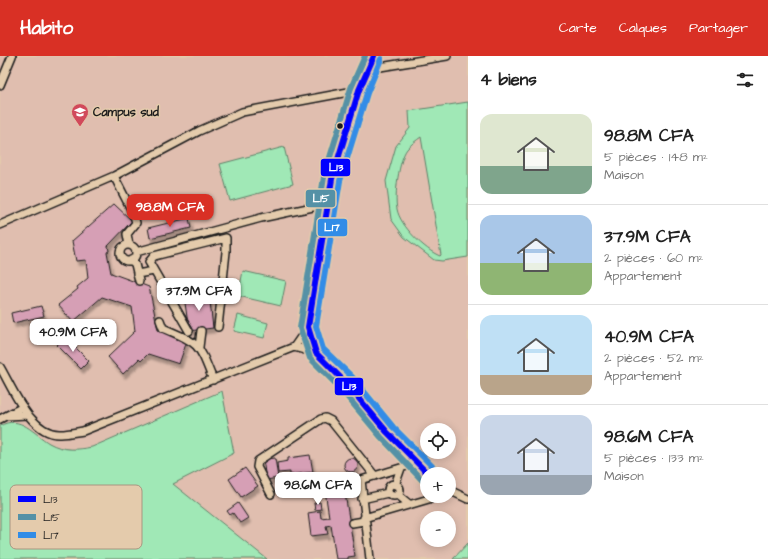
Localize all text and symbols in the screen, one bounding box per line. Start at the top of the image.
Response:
text: Habito [20,15,73,42]
text: Carte [559,18,597,38]
text: Calques [619,18,667,38]
text: Partager [689,18,748,38]
text: 4 biens [480,68,537,92]
icon: filters [734,69,756,91]
school or university icon: Campus sud [70,102,90,127]
place label: Campus sud [93,104,160,122]
unlabelled marker [335,121,345,131]
text: 98.8M CFA [604,124,694,148]
icon: home [512,130,560,178]
text: 5 pièces · 148 m² [604,148,708,166]
line badge: L13 [320,158,351,177]
text: L13 [329,160,344,175]
text: Maison [604,166,644,184]
line badge: L15 [305,189,336,208]
text: L15 [313,191,330,206]
pin: 98.8M CFA [124,194,216,228]
text: 98.8M CFA [136,198,204,216]
line badge: L17 [317,218,348,237]
text: L17 [324,220,340,235]
text: 37.9M CFA [604,225,691,249]
icon: home [512,231,560,279]
text: 2 pièces · 60 m² [604,249,703,267]
text: Appartement [604,267,682,285]
pin: 37.9M CFA [153,278,245,312]
text: 37.9M CFA [166,282,232,300]
pin: 40.9M CFA [27,319,119,353]
text: 40.9M CFA [39,323,107,341]
text: 40.9M CFA [604,325,694,349]
icon: home [512,331,560,379]
text: 2 pièces · 52 m² [604,349,704,367]
text: Appartement [604,367,682,385]
line badge: L13 [334,377,364,396]
text: L13 [342,379,357,394]
map controls [420,423,456,547]
button: locate [420,423,456,459]
text: 98.6M CFA [604,425,693,449]
icon: home [512,431,560,479]
text: 5 pièces · 133 m² [604,449,704,467]
button: + [420,467,456,503]
text: Maison [604,467,644,485]
pin: 98.6M CFA [272,472,364,506]
text: 98.6M CFA [284,476,352,494]
legend [10,485,142,549]
text: L13 [43,492,58,507]
text: L15 [43,510,60,525]
button: − [420,511,456,547]
text: L17 [43,528,59,543]

